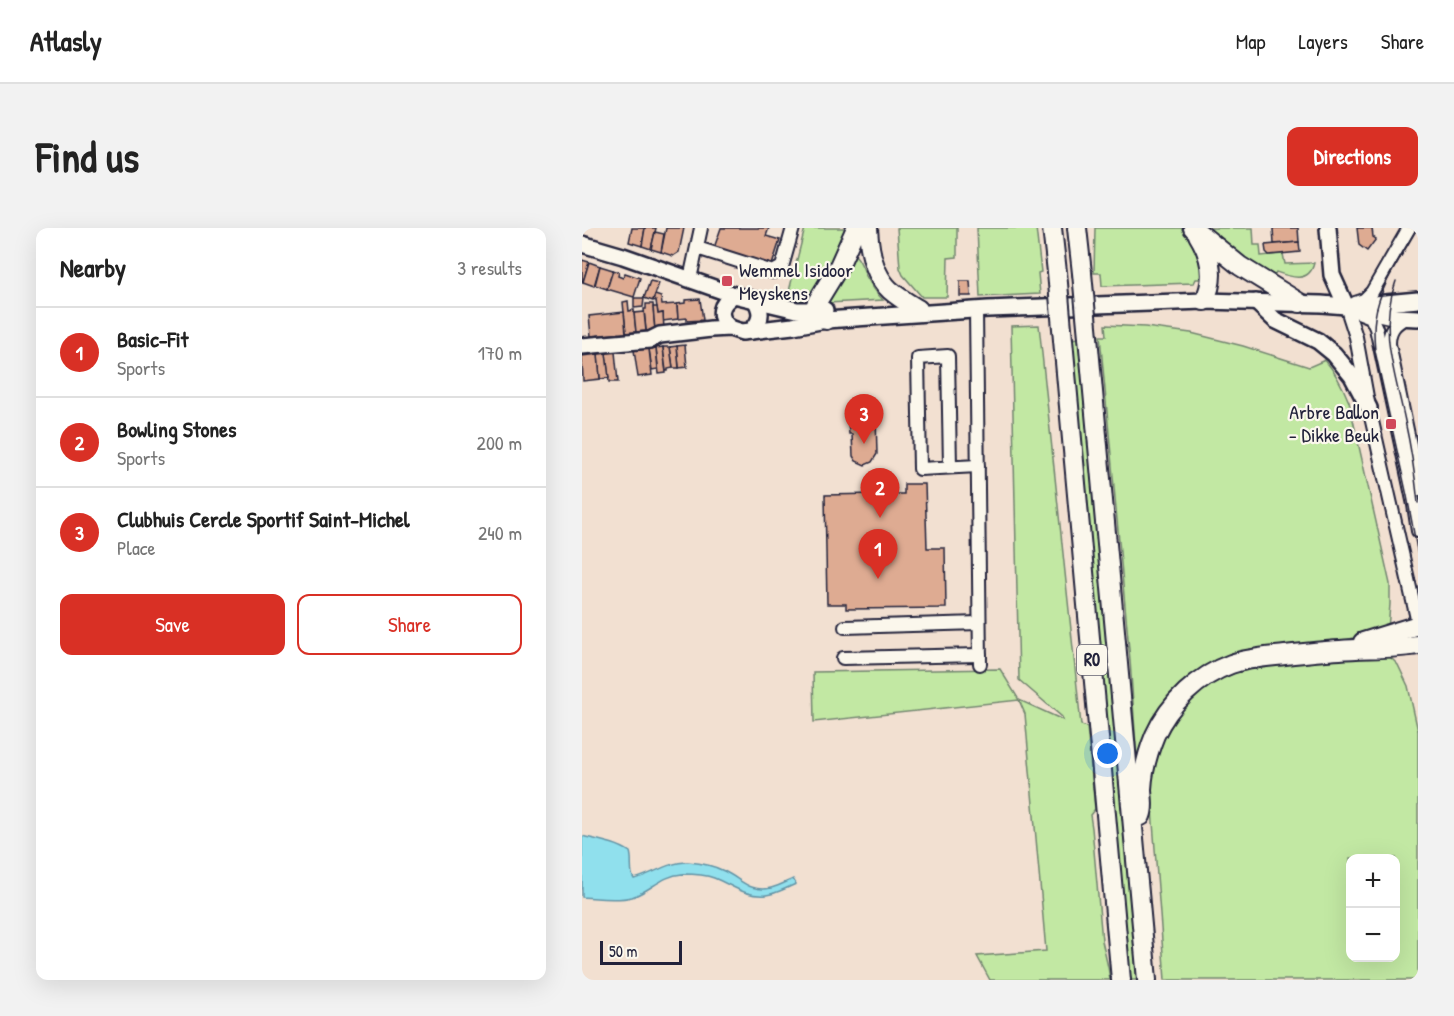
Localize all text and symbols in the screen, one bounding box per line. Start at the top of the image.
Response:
text: Atlasly [30,22,102,60]
text: Map [1236,27,1265,56]
text: Layers [1298,27,1348,56]
text: Share [1381,27,1424,56]
button: Directions [1287,127,1418,186]
text: Find us [36,128,139,185]
text: Nearby [60,250,126,285]
text: 3 results [457,254,522,281]
place label: Wemmel Isidoor Meyskens [739,256,853,306]
marker: Wemmel Isidoor Meyskens [720,274,734,288]
text: Basic-Fit [117,324,188,354]
text: 1 [76,339,83,366]
text: 170 m [478,339,522,366]
text: Sports [117,354,165,381]
pin: 3 [844,394,884,444]
place label: Arbre Ballon - Dikke Beuk [1289,398,1379,448]
text: Bowling Stones [117,414,236,444]
marker: Arbre Ballon - Dikke Beuk [1384,417,1398,431]
text: 2 [75,429,84,456]
text: 200 m [477,429,522,456]
text: Sports [117,444,165,471]
pin: 2 [860,468,900,518]
text: Clubhuis Cercle Sportif Saint-Michel [117,504,410,534]
text: 3 [75,519,84,546]
text: 240 m [478,519,522,546]
pin: 1 [858,530,898,579]
text: Place [117,534,156,561]
button: Save [60,594,285,655]
button: Share [297,594,522,655]
road number: R0 [1077,645,1107,675]
your location [1093,739,1122,768]
map controls [1346,854,1400,962]
button: + [1346,854,1400,908]
button: − [1346,908,1400,962]
scale bar [600,938,682,966]
text: 50 m [609,940,638,962]

